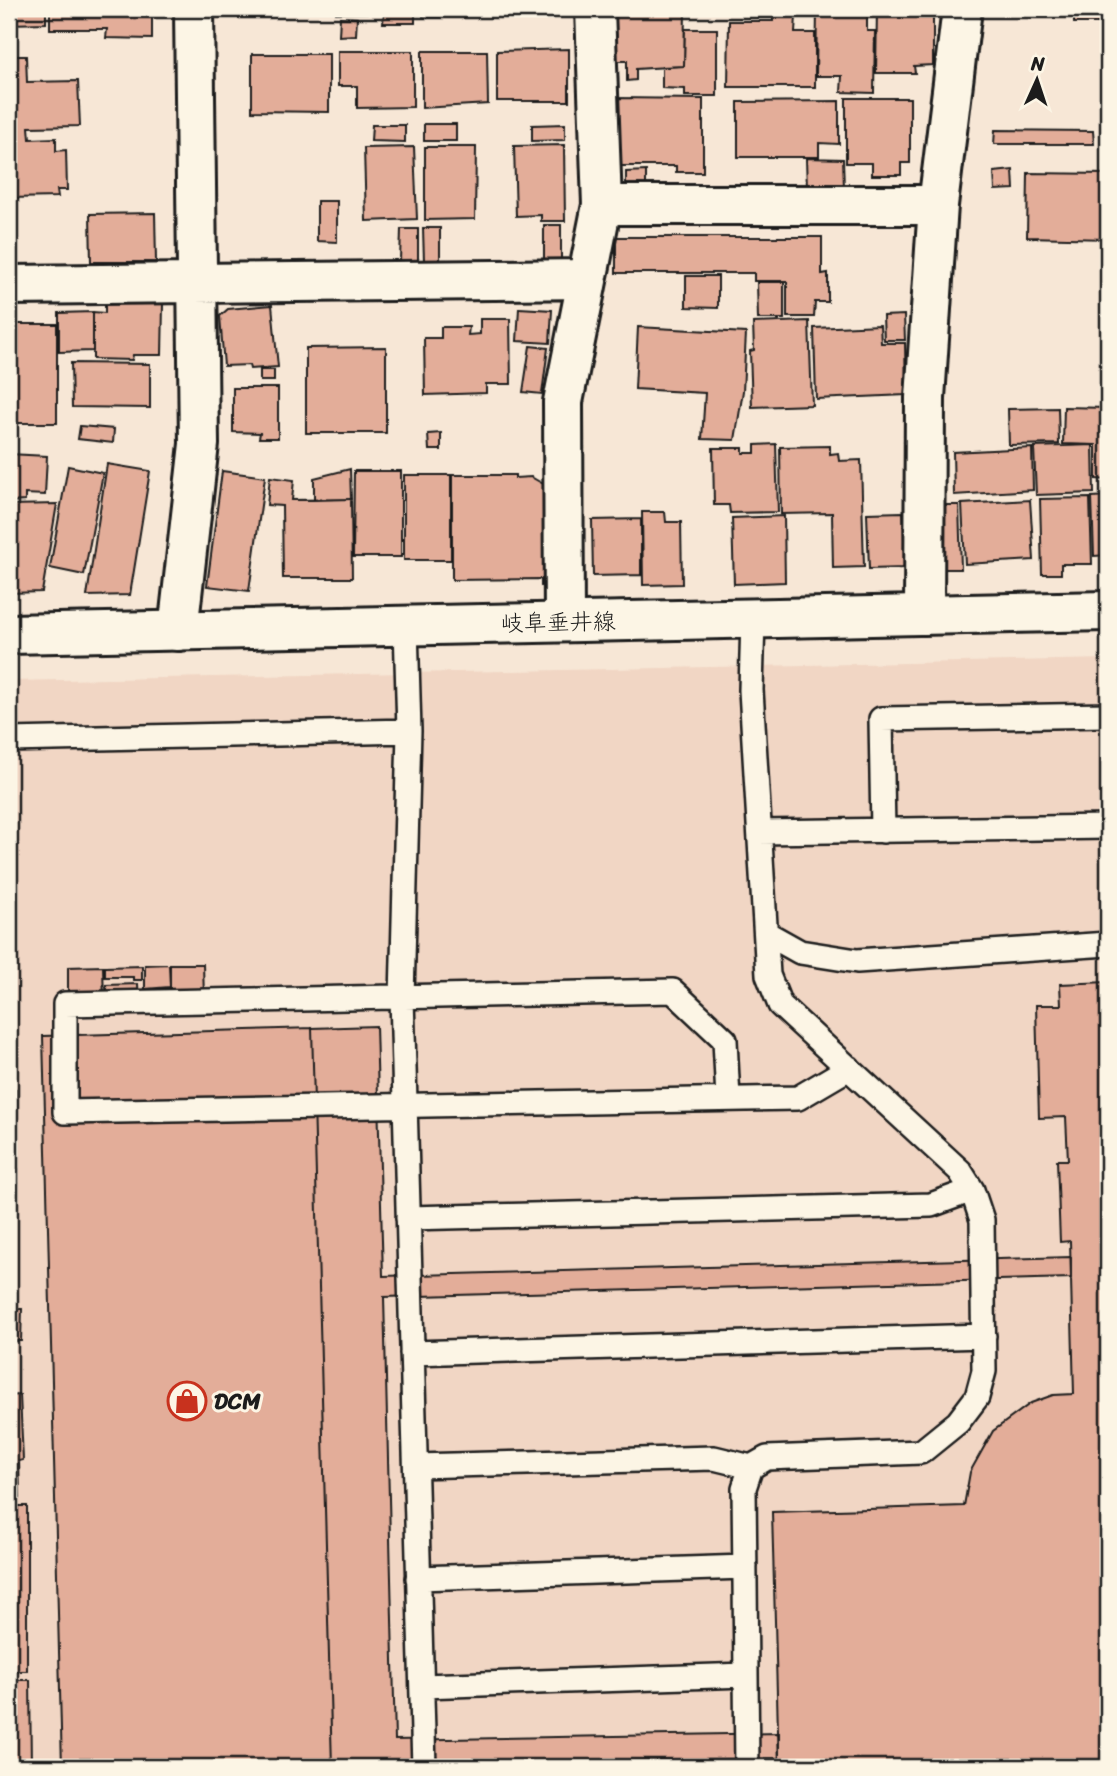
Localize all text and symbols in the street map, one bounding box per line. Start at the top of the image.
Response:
north arrow [1002,46,1072,116]
text: N [1029,47,1046,80]
street label: 岐阜垂井線 [500,601,616,644]
shop icon: DCM [166,1380,208,1422]
place label: DCM [214,1381,261,1422]

